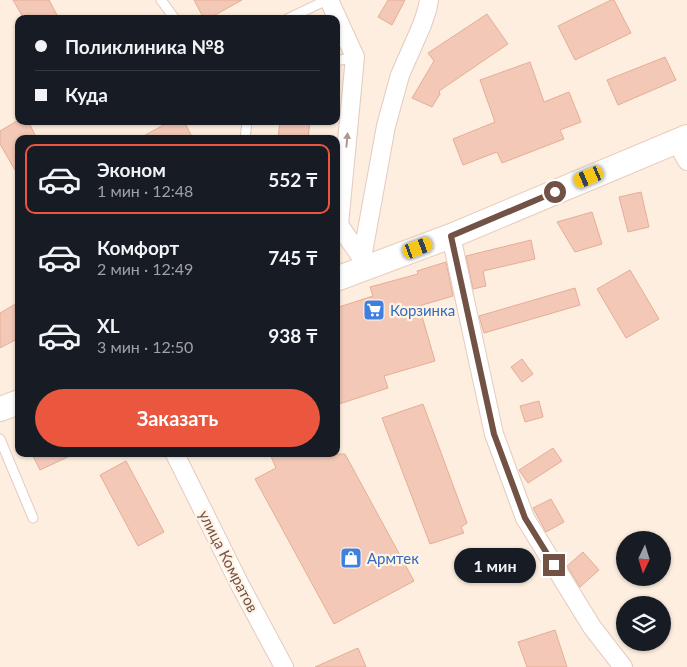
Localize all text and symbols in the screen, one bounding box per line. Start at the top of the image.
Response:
text: Поликлиника №8 [65,35,225,58]
text: Куда [65,83,108,106]
one-way arrow [343,132,351,148]
icon: car [37,157,82,202]
text: Эконом [97,158,166,181]
car [572,164,605,190]
text: 552 ₸ [268,168,318,191]
text: 1 мин · 12:48 [97,181,193,200]
route start [544,181,566,203]
icon: car [37,235,82,280]
text: Комфорт [97,236,179,259]
car [401,236,434,260]
text: 745 ₸ [268,246,318,269]
text: 2 мин · 12:49 [97,259,193,278]
supermarket icon: Корзинка [362,298,386,322]
place label: Корзинка [390,301,455,319]
icon: car [37,313,82,358]
text: XL [97,314,120,337]
text: 938 ₸ [268,324,318,347]
text: 3 мин · 12:50 [97,337,193,356]
button: Заказать [35,389,320,447]
street label: улица Комратов [195,507,263,615]
north arrow [616,531,671,586]
map controls [616,531,671,651]
shop icon: Армтек [339,546,363,570]
callout: 1 мин [454,548,536,582]
place label: Армтек [367,549,419,567]
route end [543,554,565,576]
text: 1 мин [473,556,517,575]
button: layers [616,596,671,651]

